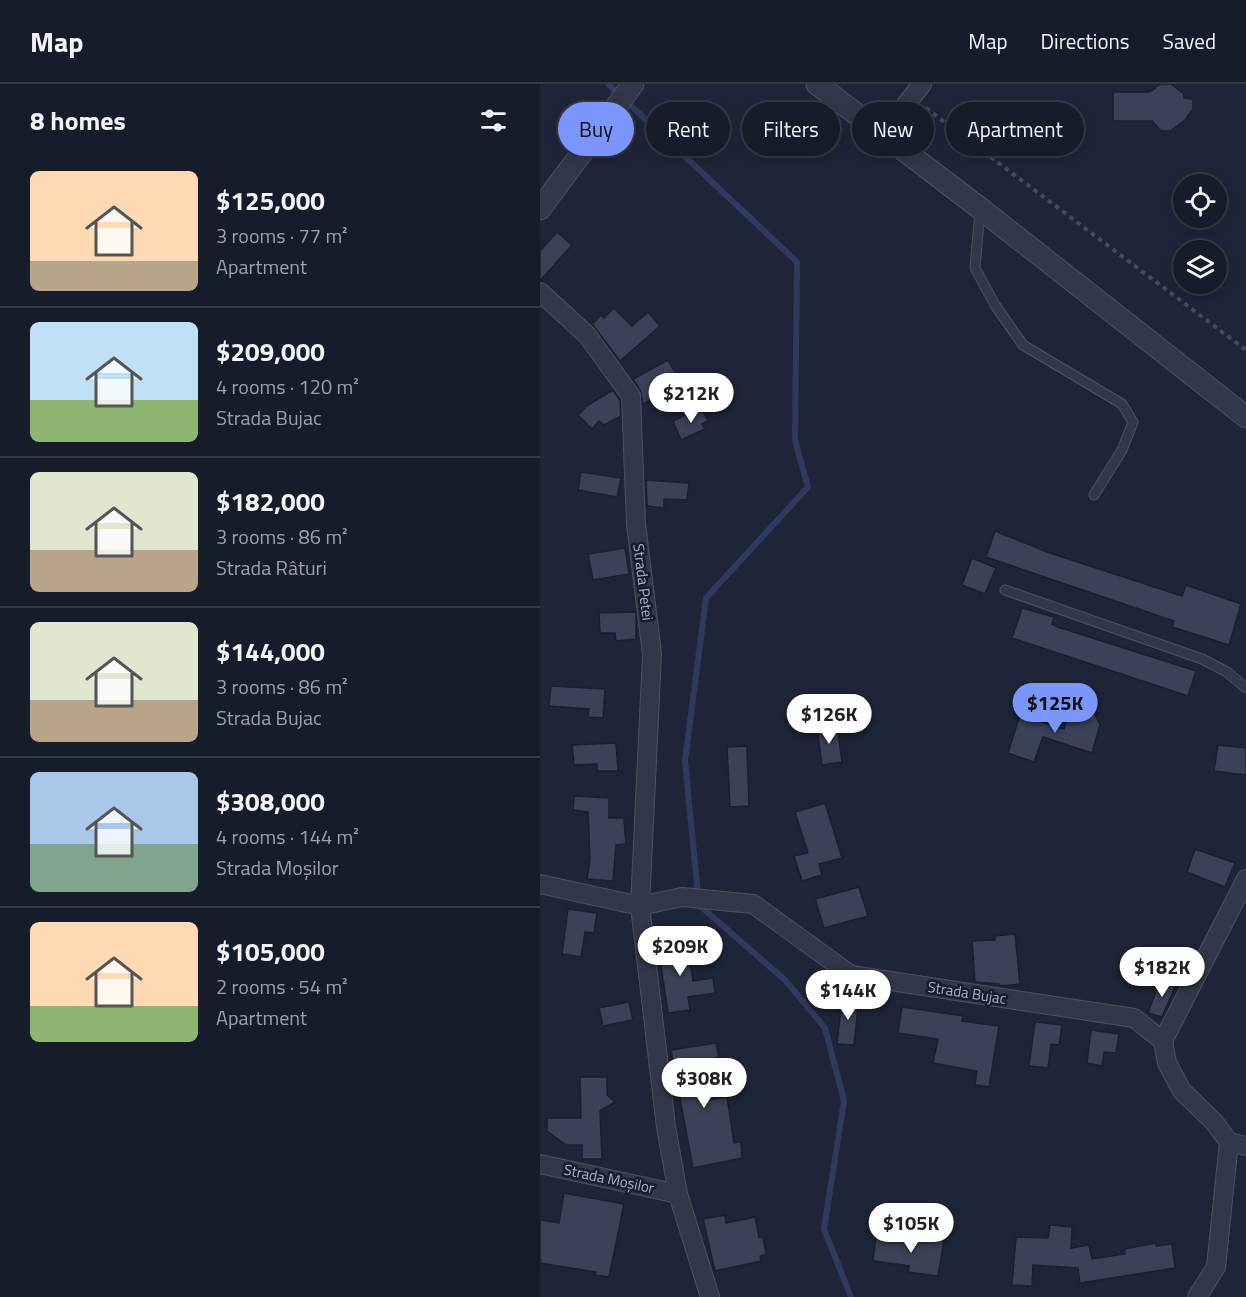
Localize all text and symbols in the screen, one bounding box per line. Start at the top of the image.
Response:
text: Map [30,20,84,63]
text: Map [968,25,1008,57]
text: Directions [1041,25,1130,57]
text: Saved [1163,25,1216,57]
text: 8 homes [30,101,126,140]
chip: Buy [558,102,634,156]
chip: Rent [646,102,730,156]
chip: Filters [742,102,840,156]
chip: New [852,102,934,156]
chip: Apartment [946,102,1084,156]
icon: filters [477,104,510,137]
map controls [1173,174,1227,294]
button: locate [1173,174,1227,228]
text: $125,000 [216,181,325,220]
icon: home [78,195,150,267]
text: 3 rooms · 77 m² [216,220,348,251]
button: layers [1173,240,1227,294]
text: Apartment [216,251,307,282]
text: $209,000 [216,332,325,371]
icon: home [78,346,150,418]
text: 4 rooms · 120 m² [216,371,359,402]
pin: $212K [649,373,733,424]
text: $212K [663,377,719,408]
text: Strada Bujac [216,402,322,433]
text: $182,000 [216,482,325,521]
icon: home [78,496,150,568]
text: 3 rooms · 86 m² [216,521,348,552]
street label: Strada Petei [627,542,660,622]
text: Strada Râturi [216,552,327,583]
text: $144,000 [216,632,325,671]
icon: home [78,646,150,718]
text: 3 rooms · 86 m² [216,671,348,702]
pin: $125K [1013,683,1097,734]
text: $125K [1027,687,1083,718]
pin: $126K [787,694,871,745]
text: $126K [801,698,857,729]
text: Strada Bujac [216,702,322,733]
text: $308,000 [216,782,325,821]
icon: home [78,796,150,868]
text: 4 rooms · 144 m² [216,821,359,852]
text: Strada Moșilor [216,852,339,883]
pin: $209K [638,926,722,977]
text: $209K [652,930,708,961]
text: $105,000 [216,932,325,971]
icon: home [78,946,150,1018]
pin: $182K [1120,947,1204,998]
text: $182K [1134,951,1190,982]
pin: $144K [806,970,890,1021]
text: 2 rooms · 54 m² [216,971,348,1002]
text: $144K [820,974,876,1005]
street label: Strada Bujac [926,975,1008,1010]
text: Apartment [216,1002,307,1033]
pin: $308K [662,1058,746,1109]
text: $308K [676,1062,732,1093]
street label: Strada Moșilor [562,1158,656,1199]
pin: $105K [869,1203,953,1254]
text: $105K [883,1207,939,1238]

